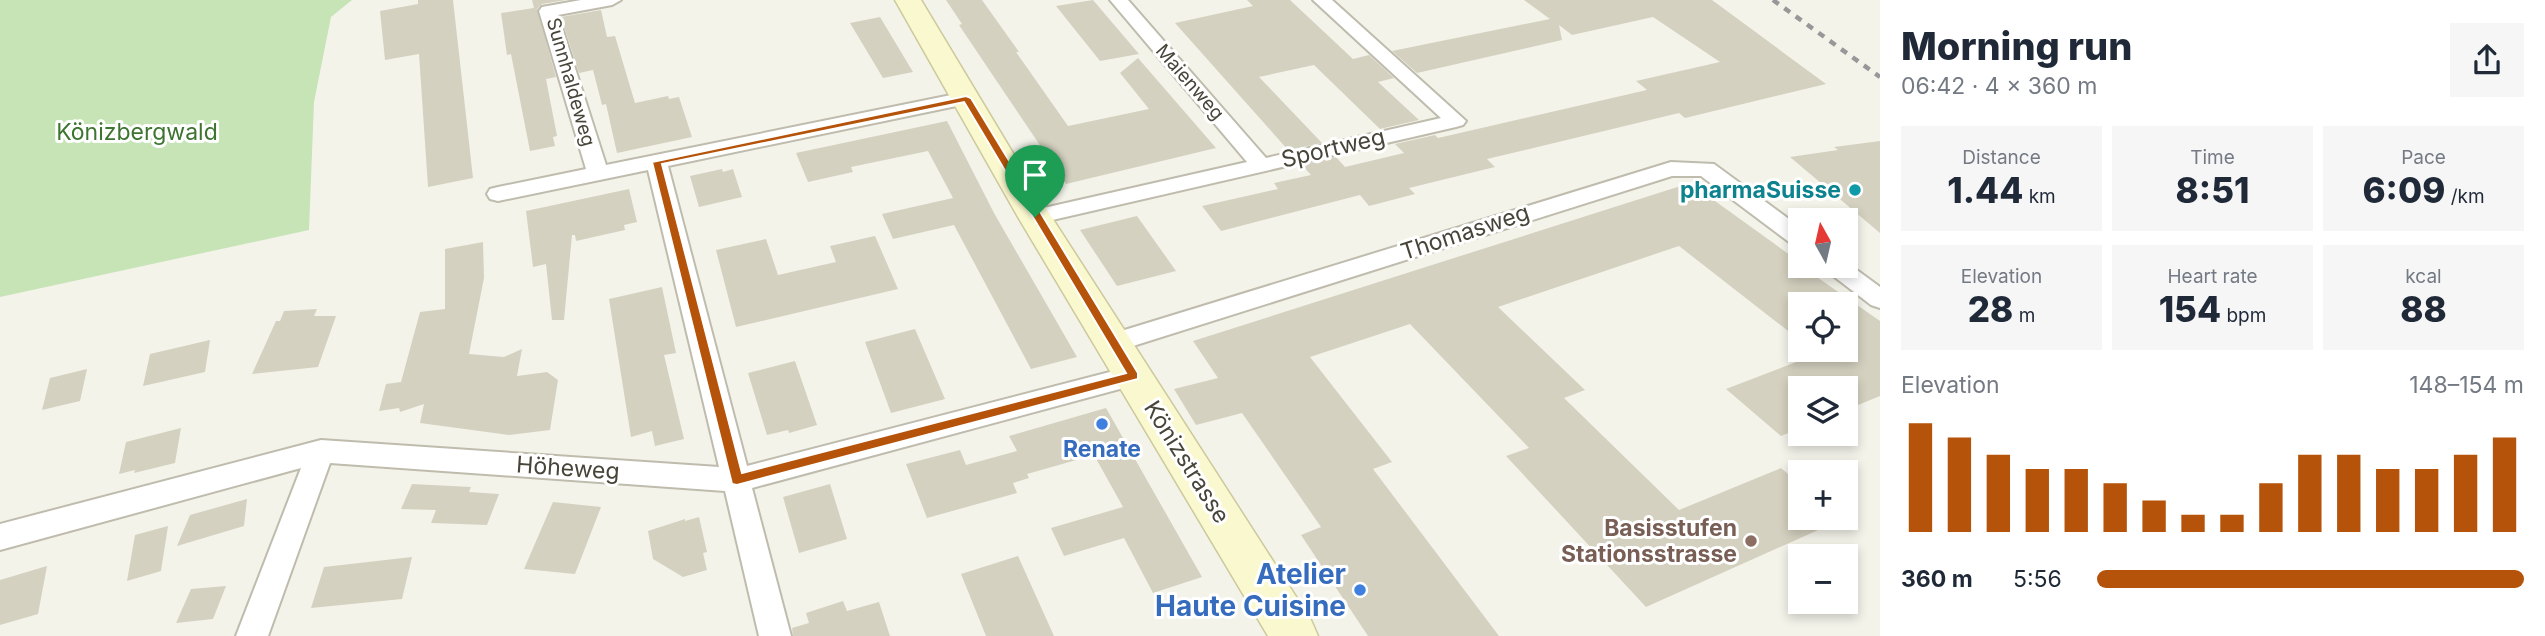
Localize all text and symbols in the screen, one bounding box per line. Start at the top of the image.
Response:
street label: Sunnhaldeweg [542,15,600,149]
text: Morning run [1901,23,2132,69]
button: share [2450,23,2524,97]
street label: Maienweg [1151,39,1229,125]
text: 06:42 · 4 × 360 m [1901,72,2097,100]
park label: Könizbergwald [56,118,218,146]
street label: Sportweg [1278,122,1388,174]
pin [1005,145,1065,217]
text: Distance [1962,146,2041,169]
text: Time [2190,146,2235,169]
text: Pace [2401,146,2446,169]
icon: arrive [1016,156,1054,194]
text: 1.44 [1947,169,2023,211]
text: 8:51 [2176,169,2249,211]
text: 6:09 [2362,169,2445,211]
place label: pharmaSuisse [1680,176,1841,204]
marker: pharmaSuisse [1847,182,1863,198]
text: km [2023,185,2056,208]
text: /km [2445,185,2485,208]
street label: Thomasweg [1397,198,1533,266]
north arrow [1788,208,1858,278]
map controls [1788,208,1858,614]
text: Elevation [1961,265,2042,288]
text: Heart rate [2168,265,2258,288]
text: kcal [2405,265,2442,288]
text: 28 [1968,288,2013,330]
text: 154 [2159,288,2221,330]
text: 88 [2400,288,2447,330]
button: locate [1788,292,1858,362]
text: m [2013,304,2035,327]
text: bpm [2221,304,2266,327]
text: Elevation [1901,371,2000,399]
text: 148–154 m [2409,371,2524,399]
button: layers [1788,376,1858,446]
street label: Könizstrasse [1138,396,1236,528]
marker: Renate [1094,416,1110,432]
place label: Renate [1063,435,1141,463]
street label: Höheweg [515,450,621,486]
button: + [1788,460,1858,530]
place label: Basisstufen Stationsstrasse [1561,514,1737,568]
marker: Basisstufen Stationsstrasse [1743,533,1759,549]
button: − [1788,544,1858,614]
place label: Atelier Haute Cuisine [1155,557,1346,623]
text: 360 m [1901,565,1973,593]
text: 5:56 [2013,565,2062,593]
marker: Atelier Haute Cuisine [1352,582,1368,598]

